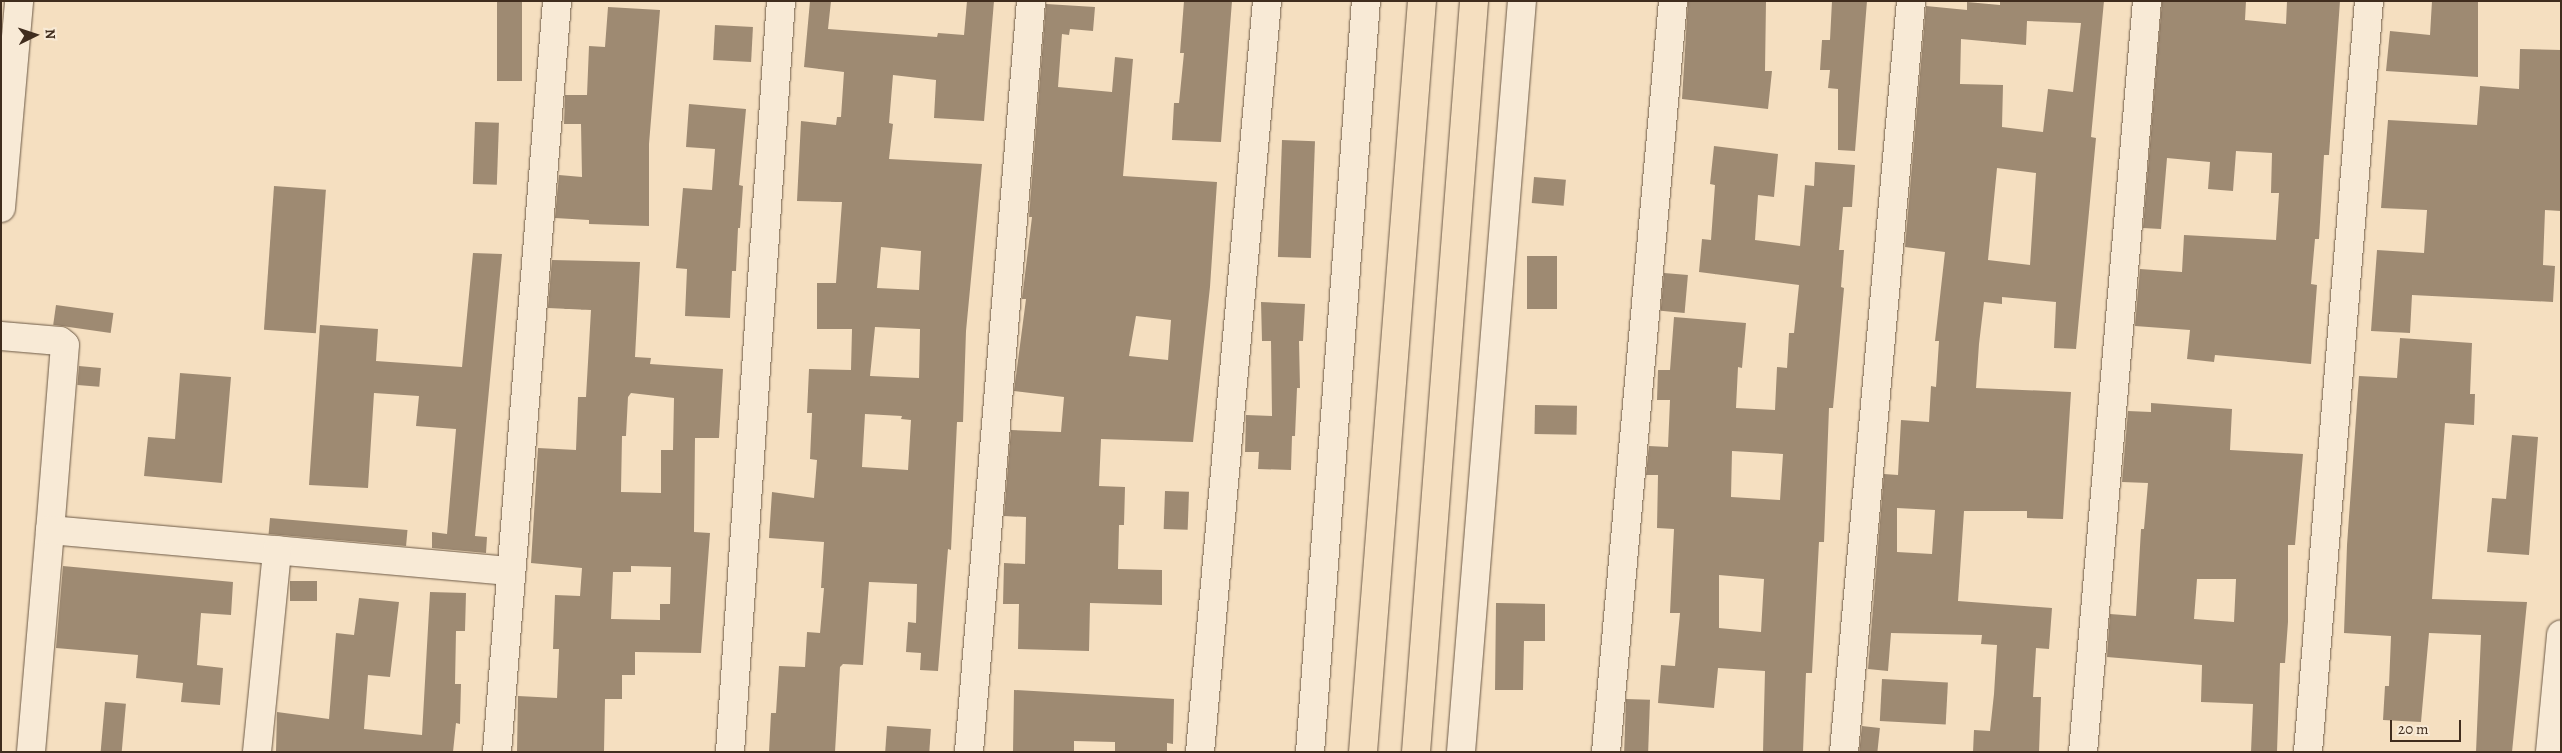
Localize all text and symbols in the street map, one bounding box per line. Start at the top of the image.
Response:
north arrow [10,10,60,60]
text: N [41,28,60,40]
scale bar [2392,710,2463,742]
text: 20 m [2398,719,2429,739]

